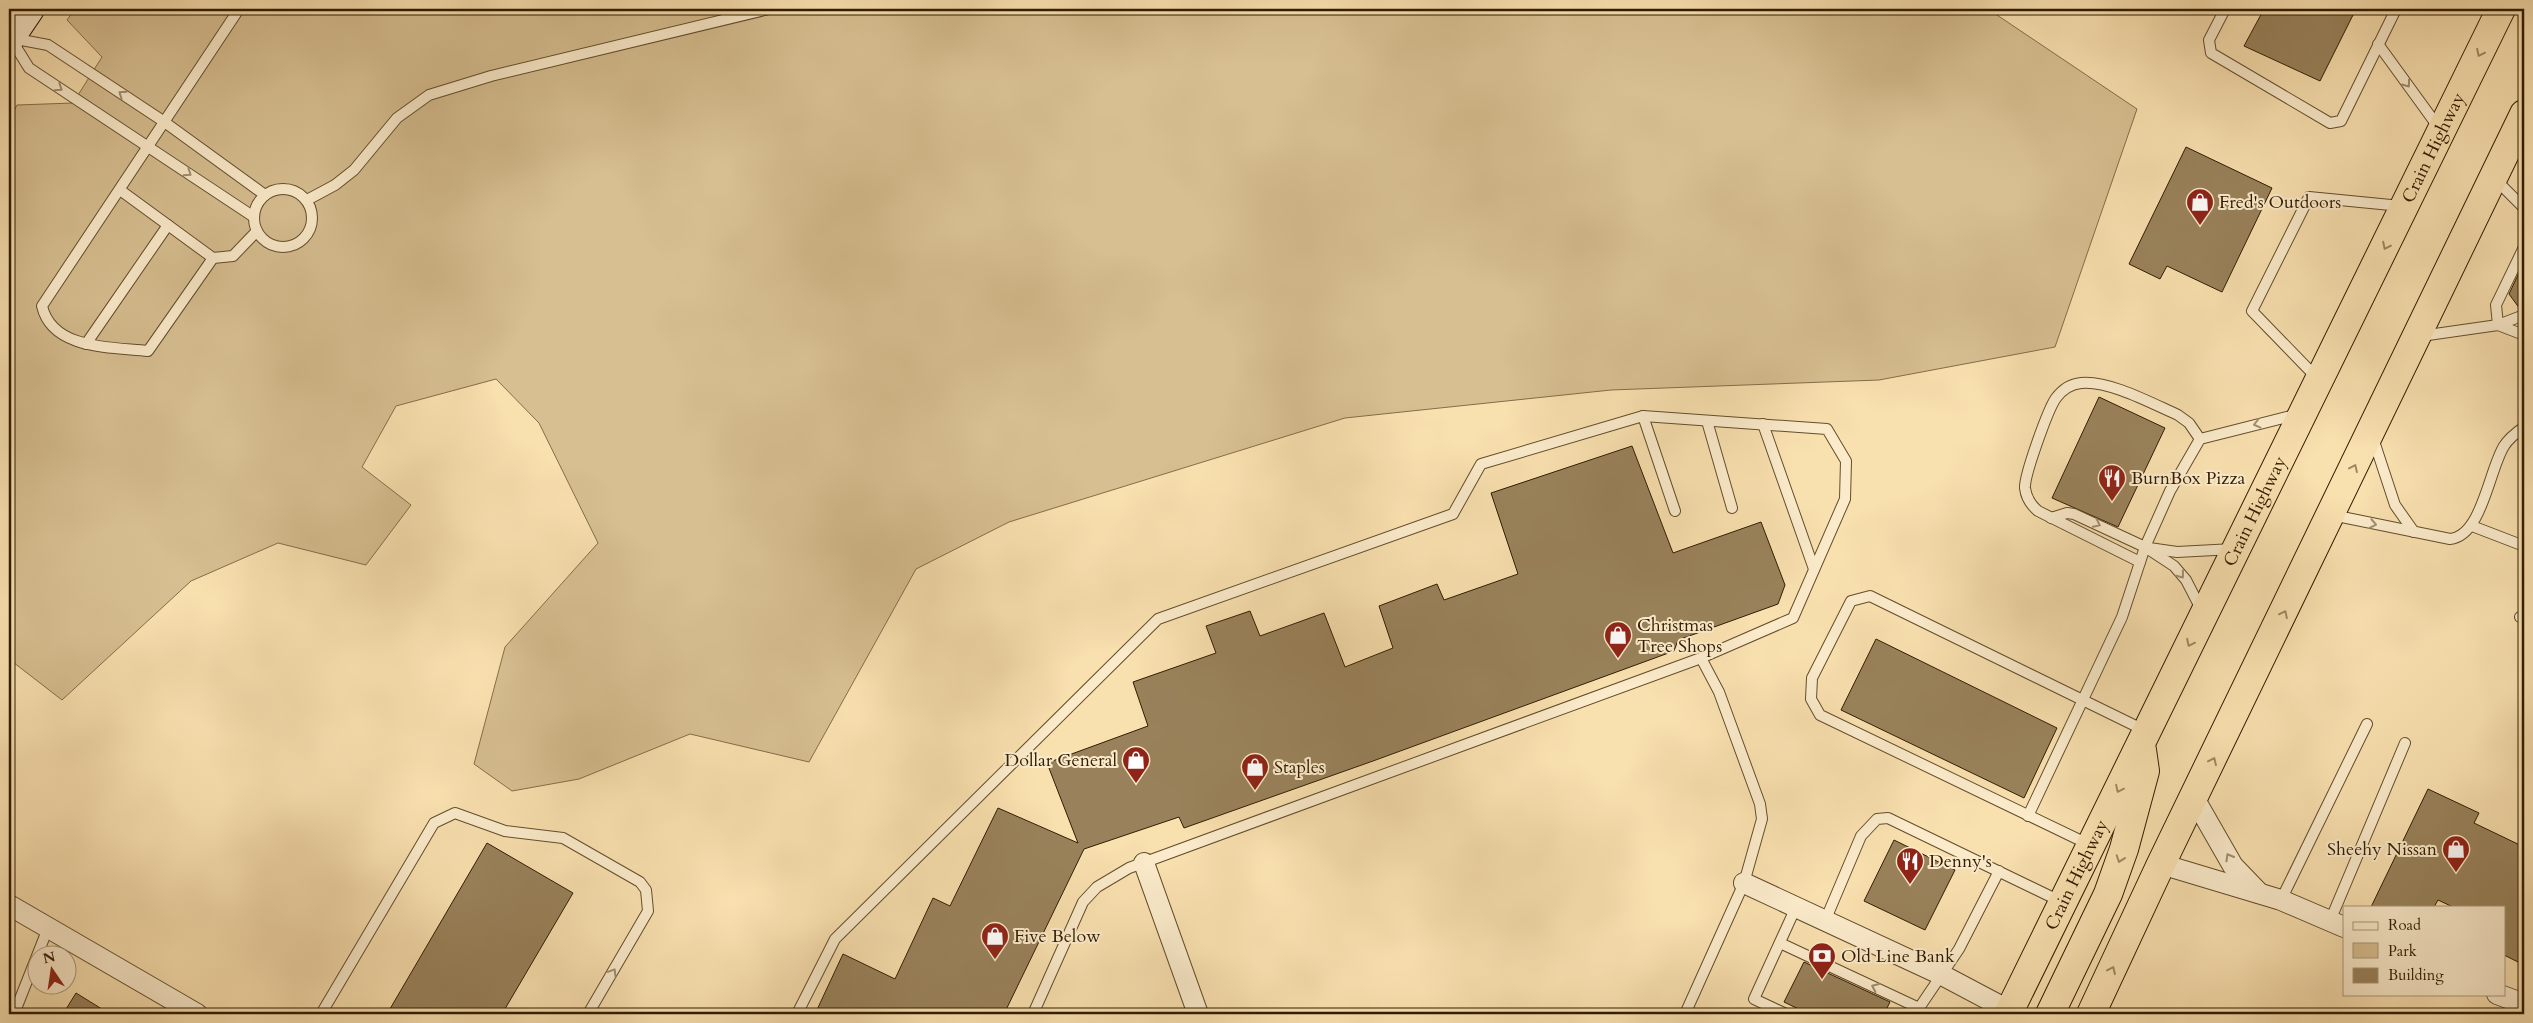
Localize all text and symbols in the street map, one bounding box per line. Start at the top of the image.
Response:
one-way arrow [2476,48,2487,57]
one-way arrow [2401,78,2410,88]
one-way arrow [54,81,63,91]
street label: Crain Highway [2395,88,2471,207]
one-way arrow [119,91,128,101]
one-way arrow [182,167,192,176]
shop icon: Fred's Outdoors [2185,187,2215,226]
place label: Fred's Outdoors [2219,190,2341,215]
one-way arrow [2381,241,2392,250]
one-way arrow [2253,419,2261,429]
street label: Crain Highway [2217,451,2293,571]
restaurant icon: BurnBox Pizza [2097,463,2127,502]
one-way arrow [2348,464,2358,473]
place label: BurnBox Pizza [2131,466,2245,491]
one-way arrow [2092,518,2101,528]
one-way arrow [2369,518,2377,528]
one-way arrow [2176,569,2184,578]
one-way arrow [2277,610,2288,619]
place label: Christmas Tree Shops [1637,613,1722,659]
shop icon: Christmas Tree Shops [1603,620,1633,659]
one-way arrow [2186,638,2196,647]
shop icon: Dollar General [1121,745,1151,784]
place label: Dollar General [1005,748,1117,773]
shop icon: Staples [1240,752,1270,791]
place label: Staples [1274,755,1325,780]
one-way arrow [2207,757,2217,766]
one-way arrow [2115,784,2125,793]
street label: Crain Highway [2039,815,2114,934]
shop icon: Sheehy Nissan [2441,834,2471,873]
place label: Sheehy Nissan [2327,837,2438,862]
restaurant icon: Denny's [1895,846,1925,885]
place label: Denny's [1929,849,1992,874]
one-way arrow [2116,854,2126,862]
one-way arrow [2225,854,2235,863]
legend [2343,906,2506,996]
text: Road [2388,915,2421,935]
shop icon: Five Below [980,921,1010,960]
place label: Five Below [1014,924,1101,949]
bank icon: Old Line Bank [1807,941,1837,980]
text: Park [2388,941,2417,961]
place label: Old Line Bank [1841,944,1955,969]
north arrow [28,946,78,996]
text: N [41,947,57,968]
text: Building [2388,965,2444,985]
one-way arrow [2105,966,2116,975]
one-way arrow [607,969,617,978]
one-way arrow [1871,983,1880,993]

